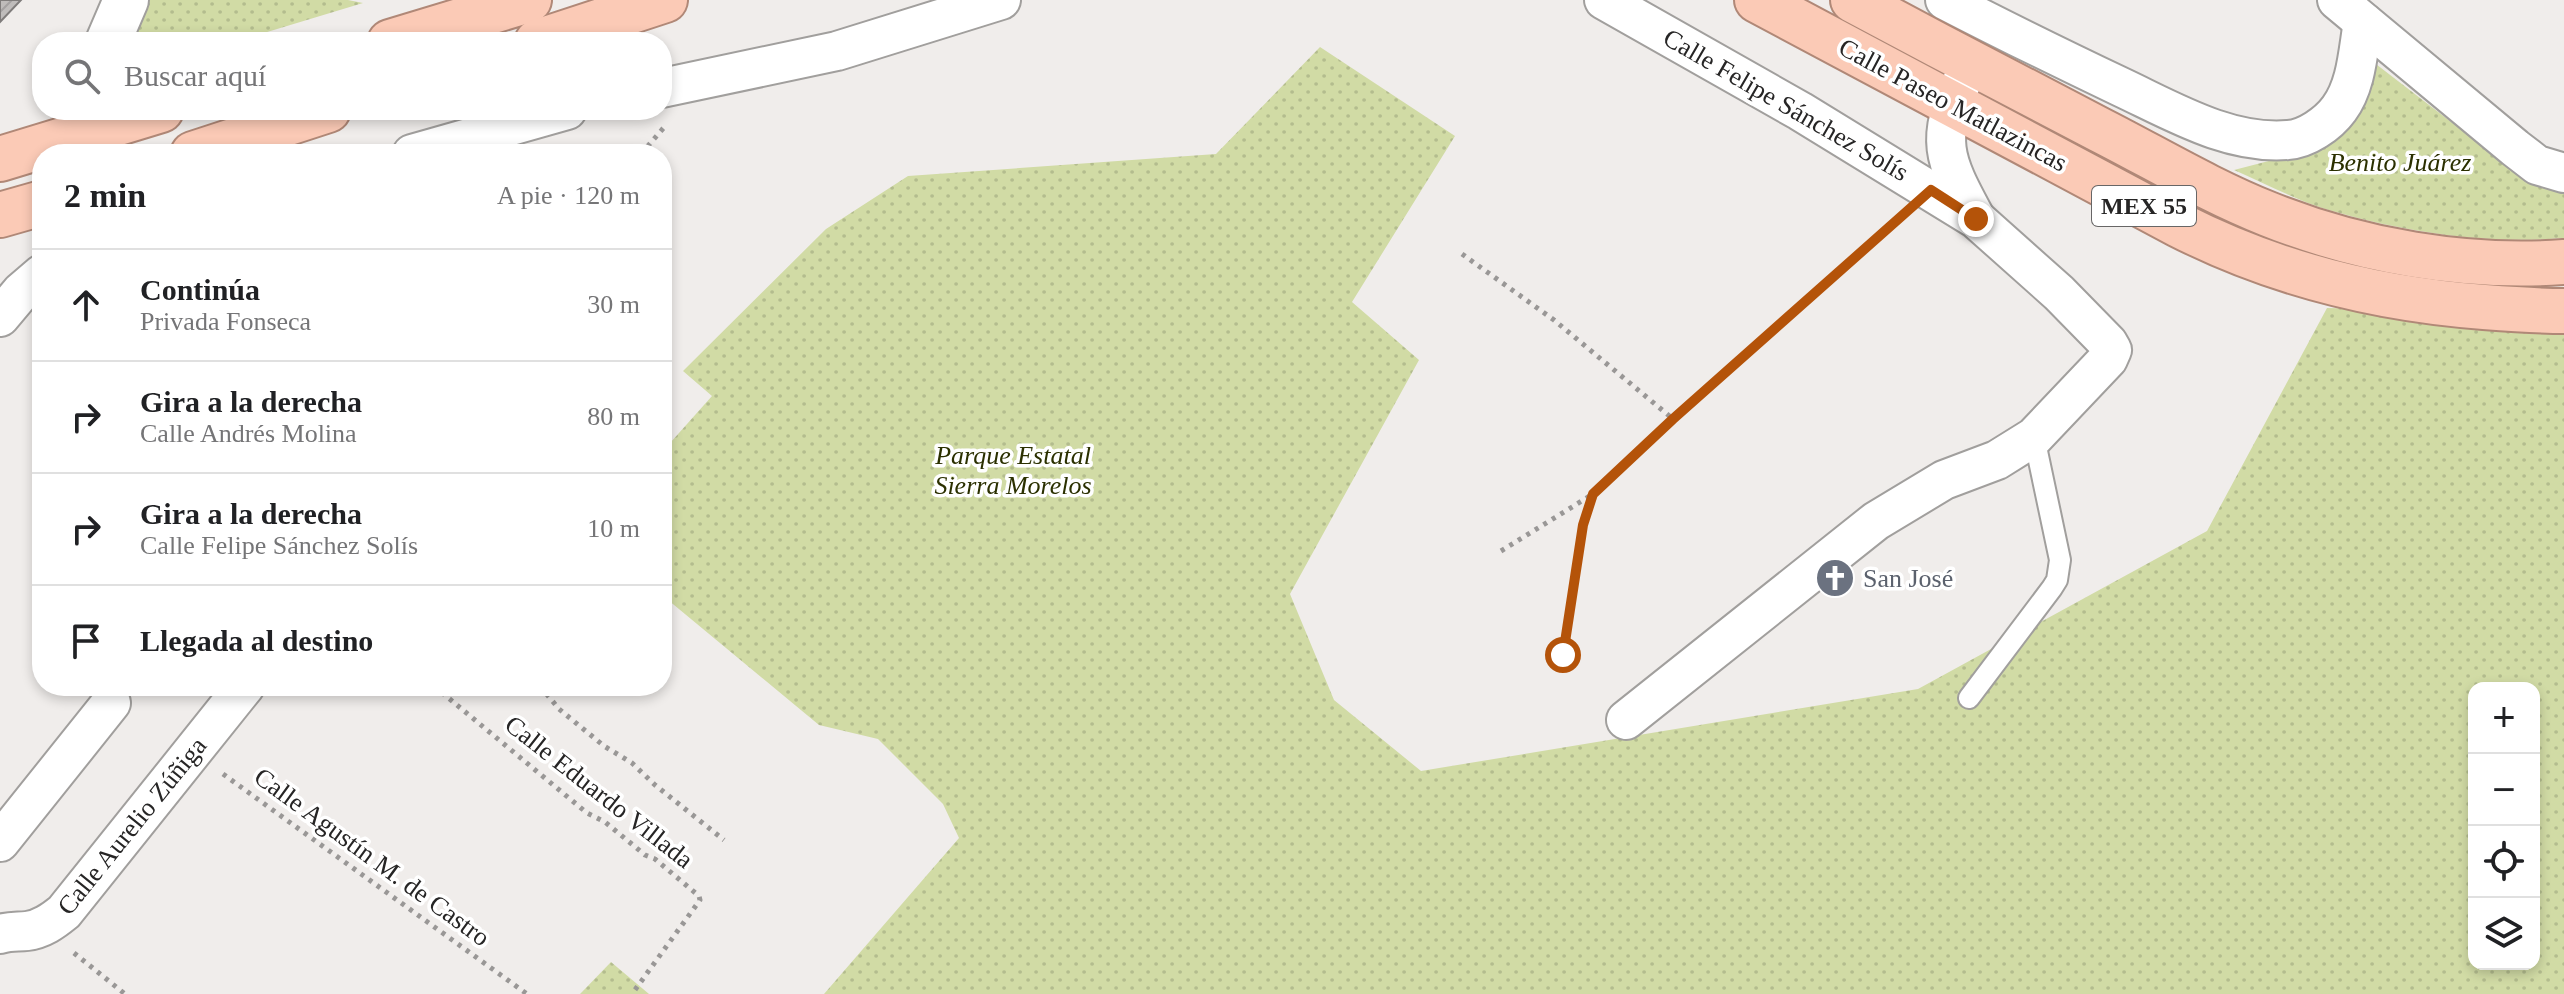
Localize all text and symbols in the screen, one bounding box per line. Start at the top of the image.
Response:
street label: Calle Felipe Sánchez Solís [1658,23,1914,187]
search box [32,32,672,120]
street label: Calle Paseo Matlazincas [1834,33,2072,177]
icon: search [60,54,104,98]
text: Buscar aquí [124,59,266,92]
park label: Benito Juárez [2329,148,2471,177]
text: 2 min [64,177,146,214]
text: A pie · 120 m [497,181,640,210]
road number: MEX 55 [2092,186,2196,226]
route end [1958,201,1994,237]
text: Continúa [140,273,260,306]
icon: ahead [64,283,108,327]
text: 30 m [587,290,640,319]
text: Privada Fonseca [140,307,311,336]
text: Gira a la derecha [140,385,362,418]
icon: right [64,395,108,439]
text: 80 m [587,402,640,431]
text: Calle Andrés Molina [140,419,357,448]
park label: Parque Estatal Sierra Morelos [934,441,1092,500]
text: Gira a la derecha [140,497,362,530]
icon: right [64,507,108,551]
text: 10 m [587,514,640,543]
text: Calle Felipe Sánchez Solís [140,531,418,560]
church icon: San José [1814,557,1856,599]
place label: San José [1863,564,1953,593]
icon: arrive [64,619,108,663]
text: Llegada al destino [140,624,373,657]
route start [1545,637,1581,673]
map controls [2468,682,2540,970]
button: + [2468,682,2540,754]
street label: Calle Eduardo Villada [499,710,699,875]
street label: Calle Aurelio Zúñiga [52,731,213,920]
button: − [2468,754,2540,826]
street label: Calle Agustín M. de Castro [249,762,495,952]
button: locate [2468,826,2540,898]
button: layers [2468,898,2540,970]

